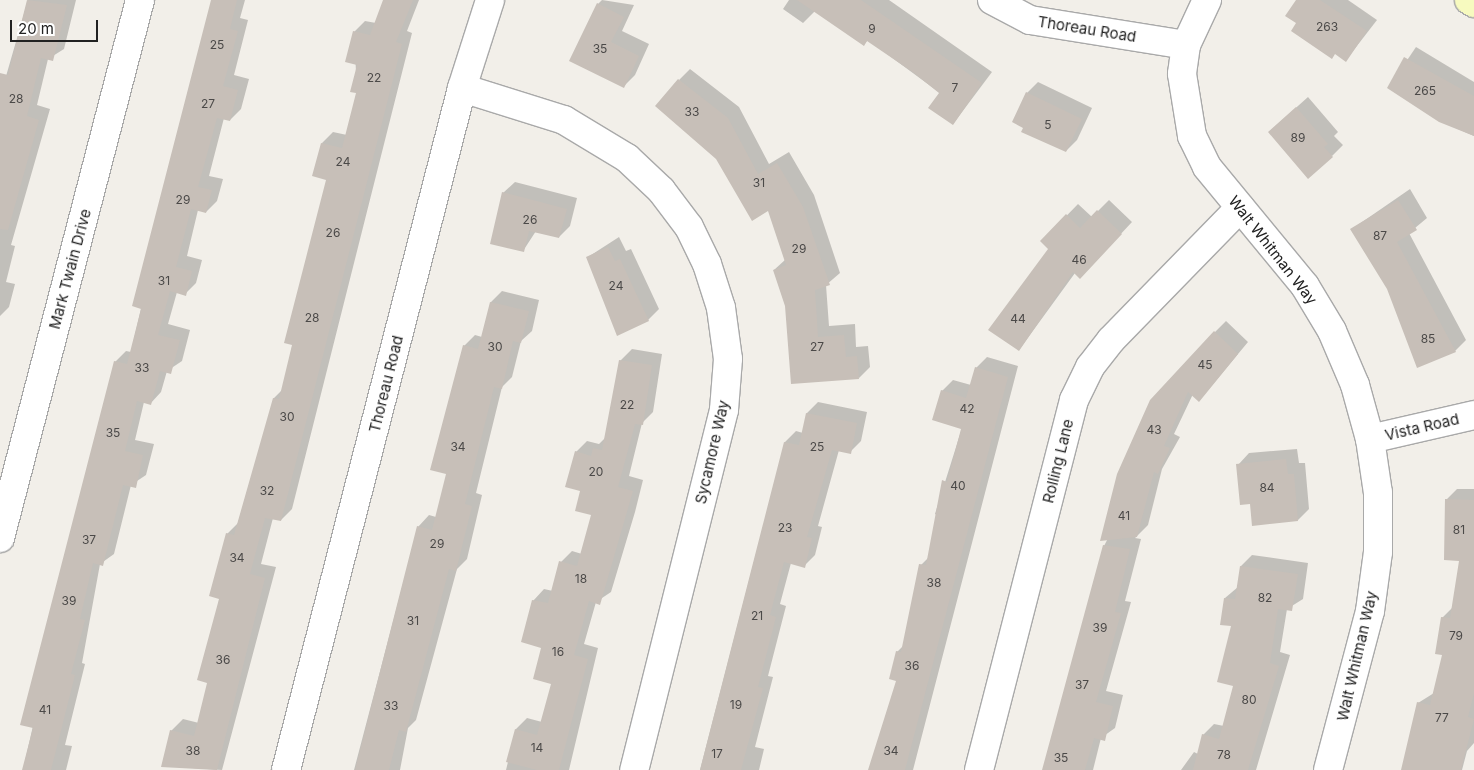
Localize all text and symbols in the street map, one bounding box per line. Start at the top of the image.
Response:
scale bar [12,10,100,42]
street label: Thoreau Road [1036,12,1138,46]
text: 20 m [18,19,54,38]
house number: 263 [1316,20,1338,34]
house number: 9 [868,22,876,36]
house number: 25 [210,38,224,52]
house number: 35 [593,42,607,56]
house number: 22 [367,71,381,85]
house number: 7 [952,81,958,95]
house number: 265 [1414,84,1436,98]
house number: 28 [9,92,23,106]
house number: 27 [201,97,215,111]
house number: 33 [685,105,699,119]
house number: 5 [1044,118,1052,132]
house number: 89 [1291,131,1305,145]
house number: 24 [336,155,350,169]
house number: 31 [753,176,765,190]
street label: Walt Whitman Way [1225,192,1321,308]
house number: 29 [176,193,190,207]
street label: Mark Twain Drive [45,207,95,331]
house number: 26 [523,213,537,227]
house number: 26 [326,226,340,240]
house number: 87 [1373,229,1387,243]
house number: 29 [792,242,806,256]
house number: 46 [1071,253,1087,267]
house number: 31 [158,274,170,288]
house number: 24 [609,279,623,293]
house number: 28 [305,311,319,325]
house number: 44 [1010,312,1026,326]
house number: 85 [1421,332,1435,346]
street label: Thoreau Road [365,334,407,434]
house number: 30 [488,340,502,354]
house number: 27 [810,340,824,354]
house number: 45 [1197,358,1213,372]
house number: 33 [135,361,149,375]
house number: 22 [620,398,634,412]
street label: Sycamore Way [691,398,733,506]
house number: 42 [959,402,975,416]
house number: 30 [280,410,294,424]
street label: Vista Road [1383,410,1461,444]
street label: Rolling Lane [1039,417,1077,505]
house number: 43 [1146,423,1162,437]
house number: 35 [106,426,120,440]
house number: 34 [450,440,466,454]
house number: 25 [810,440,824,454]
house number: 20 [589,465,603,479]
house number: 40 [950,479,966,493]
house number: 84 [1259,481,1275,495]
house number: 32 [260,484,274,498]
house number: 41 [1118,509,1130,523]
house number: 23 [778,521,792,535]
house number: 81 [1453,523,1465,537]
house number: 37 [82,533,96,547]
house number: 29 [430,537,444,551]
house number: 34 [229,551,245,565]
house number: 18 [575,572,587,586]
house number: 38 [927,576,941,590]
street label: Walt Whitman Way [1333,589,1381,723]
house number: 82 [1258,591,1272,605]
house number: 39 [62,594,76,608]
house number: 21 [751,609,763,623]
house number: 31 [407,614,419,628]
house number: 39 [1093,621,1107,635]
house number: 79 [1449,629,1463,643]
house number: 16 [552,645,564,659]
house number: 36 [216,653,230,667]
house number: 36 [905,659,919,673]
house number: 37 [1075,678,1089,692]
house number: 80 [1242,693,1256,707]
house number: 19 [730,698,742,712]
house number: 33 [384,699,398,713]
house number: 41 [39,703,51,717]
house number: 77 [1435,711,1449,725]
house number: 14 [531,741,543,755]
house number: 38 [186,744,200,758]
house number: 34 [883,744,899,758]
house number: 17 [711,747,723,761]
house number: 78 [1217,748,1231,762]
house number: 35 [1054,751,1068,765]

